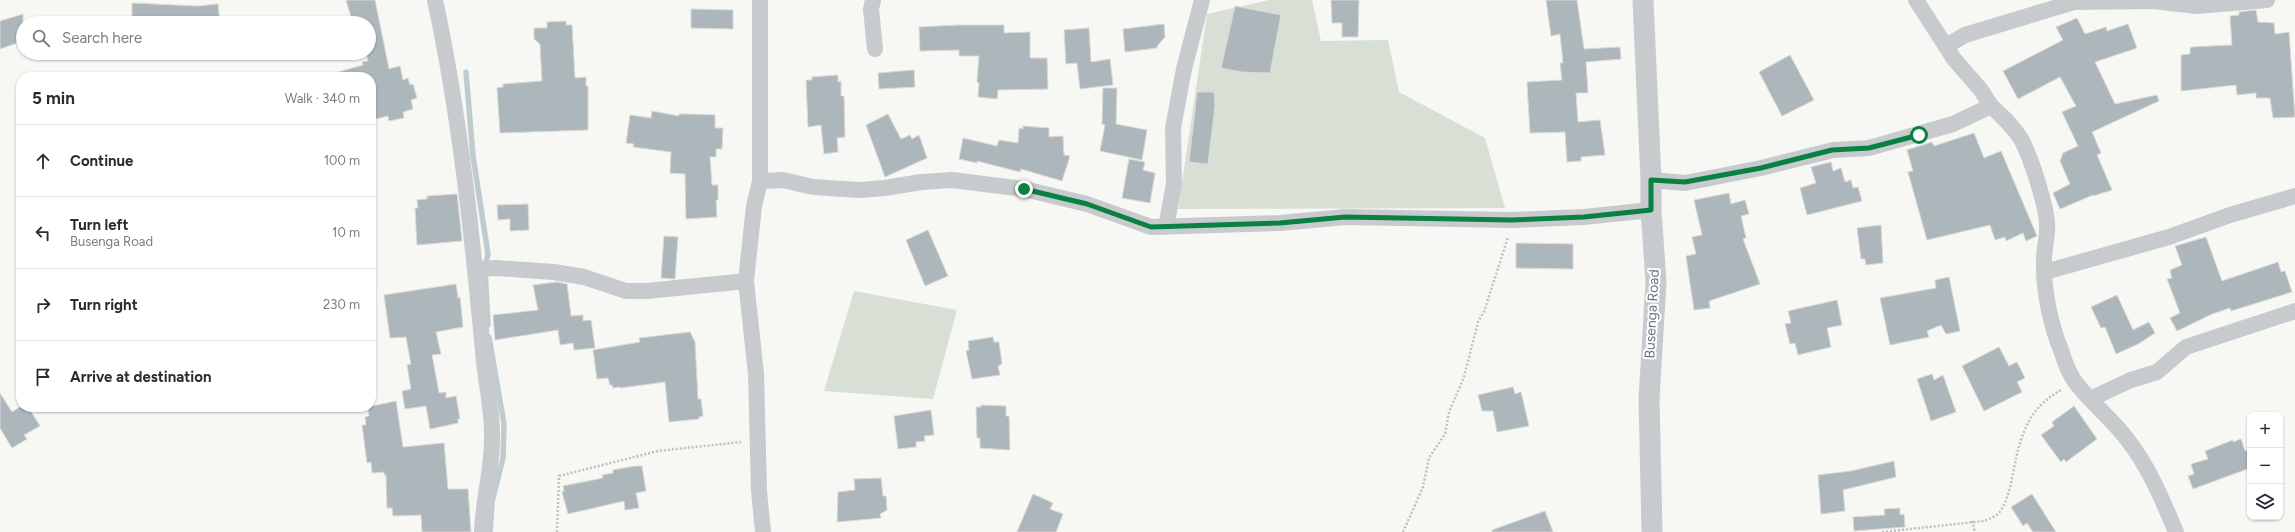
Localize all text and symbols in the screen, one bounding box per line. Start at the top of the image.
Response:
search box [16,16,376,60]
icon: search [30,27,52,49]
text: Search here [62,29,142,47]
text: 5 min [32,88,75,108]
text: Walk · 340 m [285,91,360,106]
route start [1910,126,1928,144]
icon: ahead [32,150,54,172]
text: Continue [70,152,133,170]
text: 100 m [324,153,360,168]
route end [1015,180,1033,198]
text: Turn left [70,216,128,234]
icon: left [32,222,54,244]
text: 10 m [332,225,360,240]
text: Busenga Road [70,234,153,249]
street label: Busenga Road [1641,269,1663,359]
icon: right [32,294,54,316]
text: Turn right [70,296,138,314]
text: 230 m [323,297,360,312]
icon: arrive [32,366,54,388]
text: Arrive at destination [70,368,211,386]
map controls [2247,412,2283,520]
button: + [2247,412,2283,448]
button: − [2247,448,2283,484]
button: layers [2247,484,2283,520]

